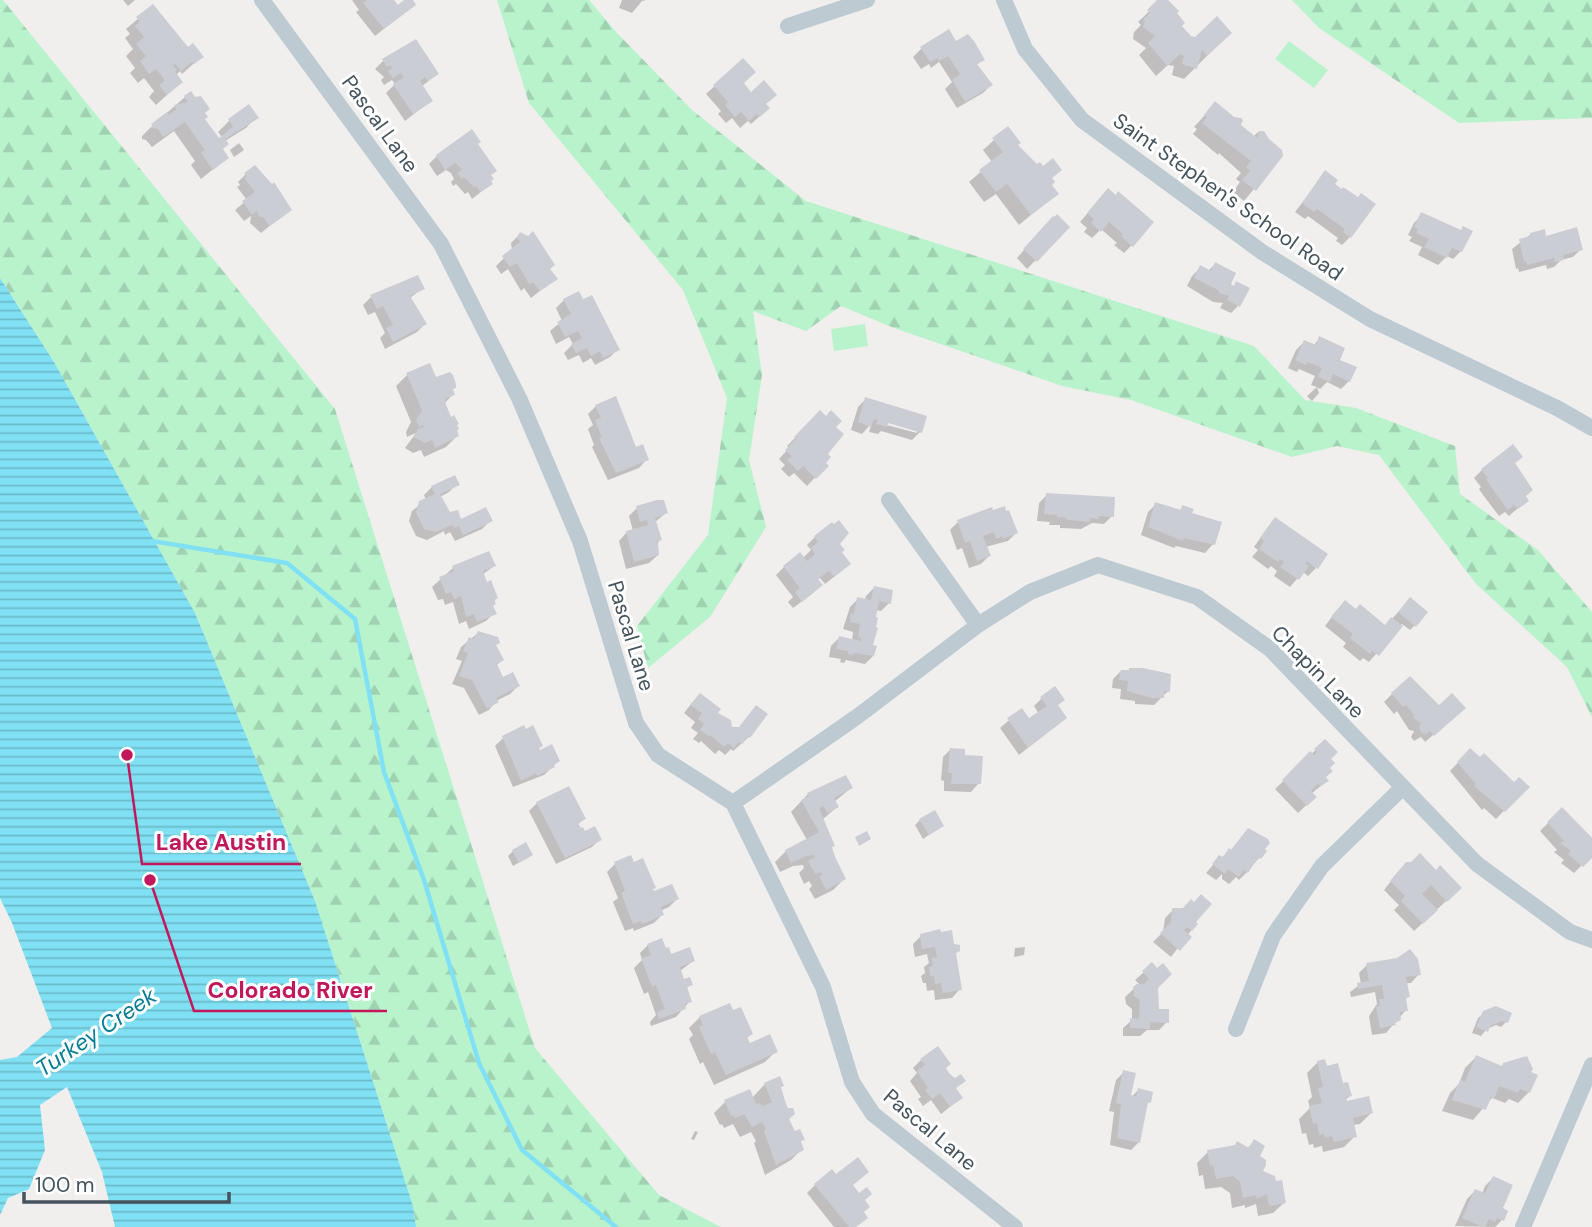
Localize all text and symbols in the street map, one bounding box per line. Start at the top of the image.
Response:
street label: Pascal Lane [335,70,425,178]
street label: Saint Stephen's School Road [1108,107,1348,287]
street label: Pascal Lane [601,577,661,695]
street label: Chapin Lane [1265,619,1371,725]
callout: Lake Austin [142,820,301,864]
text: Lake Austin [156,827,286,857]
callout: Colorado River [194,967,387,1011]
text: Colorado River [207,975,373,1005]
water label: Turkey Creek [30,980,162,1083]
street label: Pascal Lane [877,1083,983,1177]
scale bar [24,1160,229,1204]
text: 100 m [35,1171,95,1199]

